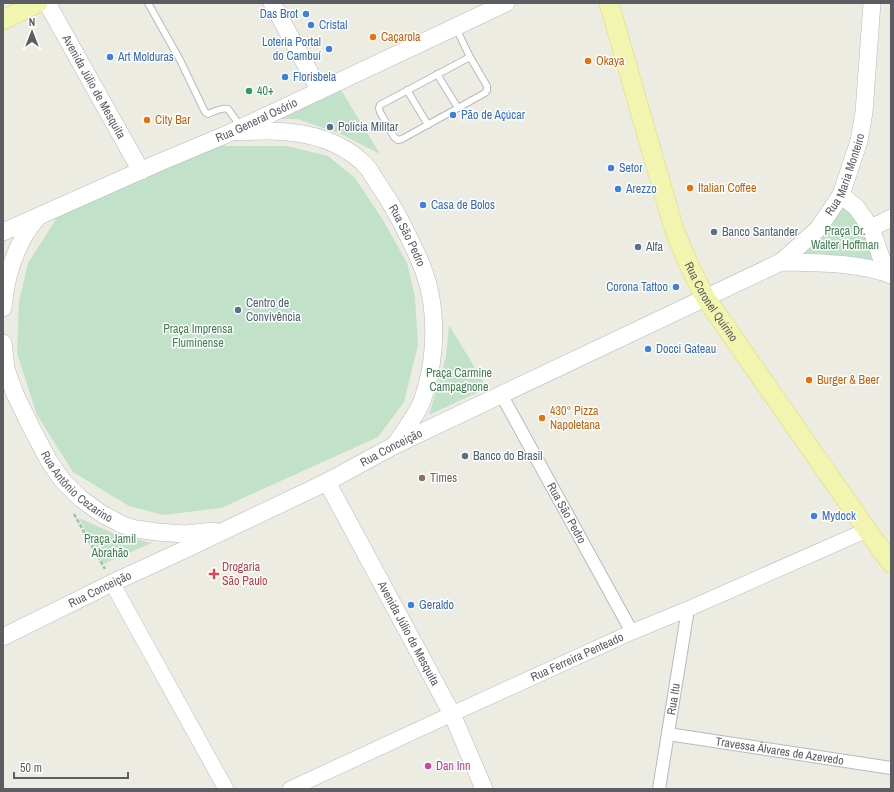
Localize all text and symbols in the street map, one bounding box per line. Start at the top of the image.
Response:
place label: Das Brot [260,6,298,22]
marker: Das Brot [301,9,311,19]
north arrow [12,12,52,52]
text: N [29,15,35,29]
place label: Cristal [319,17,347,33]
marker: Cristal [306,20,316,30]
place label: Caçarola [381,29,421,45]
street label: Avenida Júlio de Mesquita [58,31,130,142]
marker: Caçarola [368,32,378,42]
place label: Loteria Portal do Cambuí [262,34,321,64]
marker: Loteria Portal do Cambuí [324,44,334,54]
place label: Art Molduras [117,49,174,65]
marker: Art Molduras [105,52,115,62]
place label: Okaya [596,53,625,69]
marker: Okaya [583,56,593,66]
place label: Florisbela [293,69,337,85]
marker: Florisbela [280,72,290,82]
place label: 40+ [257,83,274,99]
marker: 40+ [244,86,254,96]
street label: Rua General Osório [213,94,300,146]
place label: Pão de Açúcar [461,107,526,123]
marker: Pão de Açúcar [448,110,458,120]
place label: City Bar [155,112,191,128]
marker: City Bar [142,115,152,125]
place label: Polícia Militar [338,119,399,135]
marker: Polícia Militar [325,122,335,132]
street label: Rua Maria Monteiro [821,132,868,219]
place label: Setor [619,160,643,176]
marker: Setor [606,163,616,173]
place label: Italian Coffee [698,180,756,196]
place label: Arezzo [625,181,657,197]
marker: Italian Coffee [685,183,695,193]
marker: Arezzo [613,184,623,194]
place label: Casa de Bolos [431,197,495,213]
marker: Casa de Bolos [418,200,428,210]
street label: Rua São Pedro [385,202,429,269]
park label: Praça Dr. Walter Hoffman [811,223,879,253]
place label: Banco Santander [722,224,799,240]
marker: Banco Santander [709,227,719,237]
place label: Alfa [645,239,663,255]
marker: Alfa [633,242,643,252]
street label: Rua Coronel Quirino [681,259,742,345]
place label: Corona Tattoo [606,279,668,295]
marker: Corona Tattoo [671,282,681,292]
place label: Centro de Convivência [246,295,301,325]
marker: Centro de Convivência [233,305,243,315]
park label: Praça Imprensa Fluminense [163,321,233,351]
place label: Docci Gateau [656,341,716,357]
marker: Docci Gateau [643,344,653,354]
park label: Praça Carmine Campagnone [426,365,492,395]
place label: Burger & Beer [817,372,880,388]
marker: Burger & Beer [804,375,814,385]
place label: 430° Pizza Napoletana [550,403,601,433]
marker: 430° Pizza Napoletana [537,413,547,423]
street label: Rua Conceição [357,425,425,470]
street label: Rua Antônio Cezarino [37,448,115,526]
place label: Banco do Brasil [473,448,542,464]
marker: Banco do Brasil [460,451,470,461]
place label: Times [430,470,457,486]
marker: Times [417,473,427,483]
street label: Rua São Pedro [543,480,590,547]
place label: Mydock [822,508,856,524]
marker: Mydock [809,511,819,521]
park label: Praça Jamil Abrahão [84,531,136,561]
place label: Drogaria São Paulo [222,559,267,589]
street label: Rua Conceição [66,567,134,611]
marker: Drogaria São Paulo [209,569,219,579]
street label: Avenida Júlio de Mesquita [373,577,444,689]
place label: Geraldo [419,597,454,613]
marker: Geraldo [406,600,416,610]
street label: Rua Ferreira Penteado [528,629,626,685]
street label: Rua Itu [663,682,684,716]
street label: Travessa Álvares de Azevedo [714,733,845,769]
scale bar [14,754,128,780]
place label: Dan Inn [436,758,470,774]
text: 50 m [20,760,42,776]
marker: Dan Inn [423,761,433,771]

